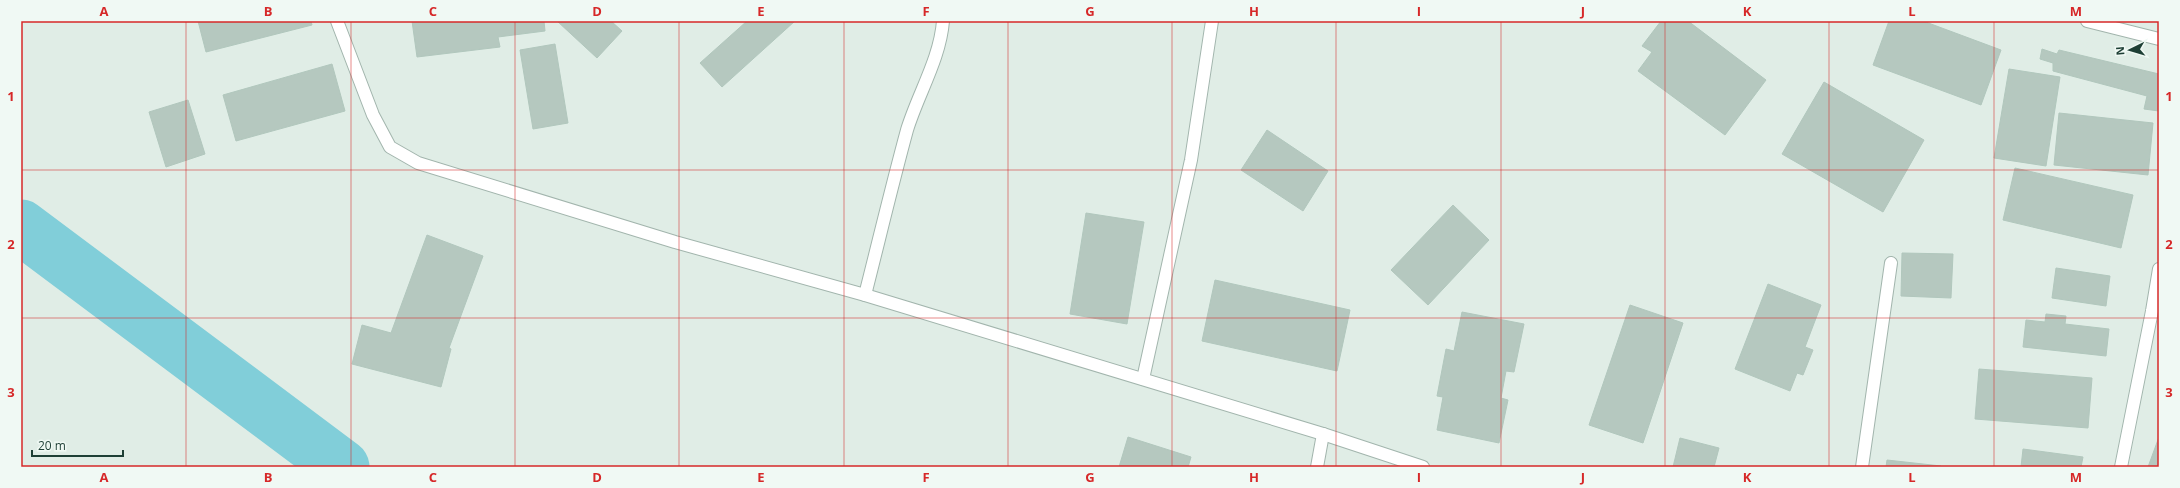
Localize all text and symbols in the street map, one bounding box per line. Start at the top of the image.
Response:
text: A [100,2,109,20]
text: B [264,2,273,20]
text: C [429,2,437,20]
text: D [592,2,602,20]
text: E [757,2,765,20]
text: F [922,2,930,20]
text: G [1085,2,1095,20]
text: H [1249,2,1259,20]
text: I [1417,2,1421,20]
text: J [1580,2,1585,20]
text: K [1743,2,1752,20]
text: L [1908,2,1916,20]
text: M [2070,2,2082,20]
north arrow [2110,30,2150,70]
text: N [2112,46,2127,56]
text: 1 [7,87,15,105]
text: 1 [2165,87,2173,105]
text: 2 [7,235,15,253]
text: 2 [2165,235,2173,253]
text: 3 [7,383,15,401]
text: 3 [2165,383,2173,401]
scale bar [32,432,123,458]
text: 20 m [38,437,66,454]
text: A [100,468,109,486]
text: B [264,468,273,486]
text: C [429,468,437,486]
text: D [592,468,602,486]
text: E [757,468,765,486]
text: F [922,468,930,486]
text: G [1085,468,1095,486]
text: H [1249,468,1259,486]
text: I [1417,468,1421,486]
text: J [1580,468,1585,486]
text: K [1743,468,1752,486]
text: L [1908,468,1916,486]
text: M [2070,468,2082,486]

